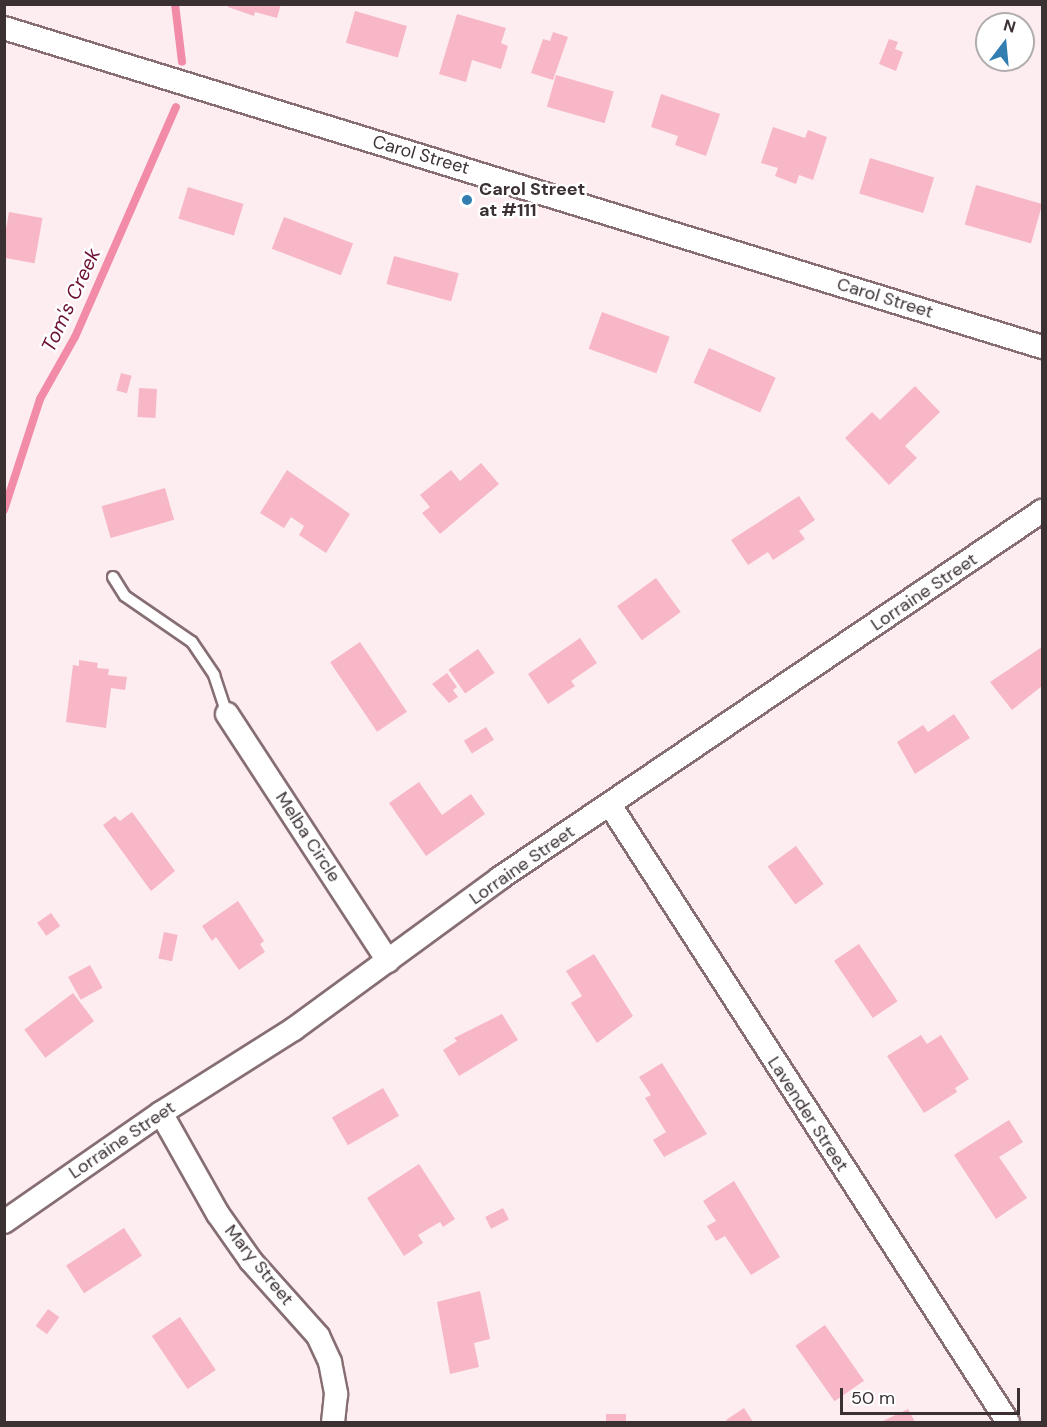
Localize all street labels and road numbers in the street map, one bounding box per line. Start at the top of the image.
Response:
street label: Carol Street [370,131,472,179]
street label: Carol Street [834,273,936,323]
street label: Lorraine Street [867,548,981,636]
street label: Melba Circle [271,788,345,886]
street label: Lorraine Street [465,821,579,909]
street label: Lavender Street [763,1053,853,1175]
street label: Lorraine Street [65,1096,179,1184]
street label: Mary Street [220,1220,298,1310]

